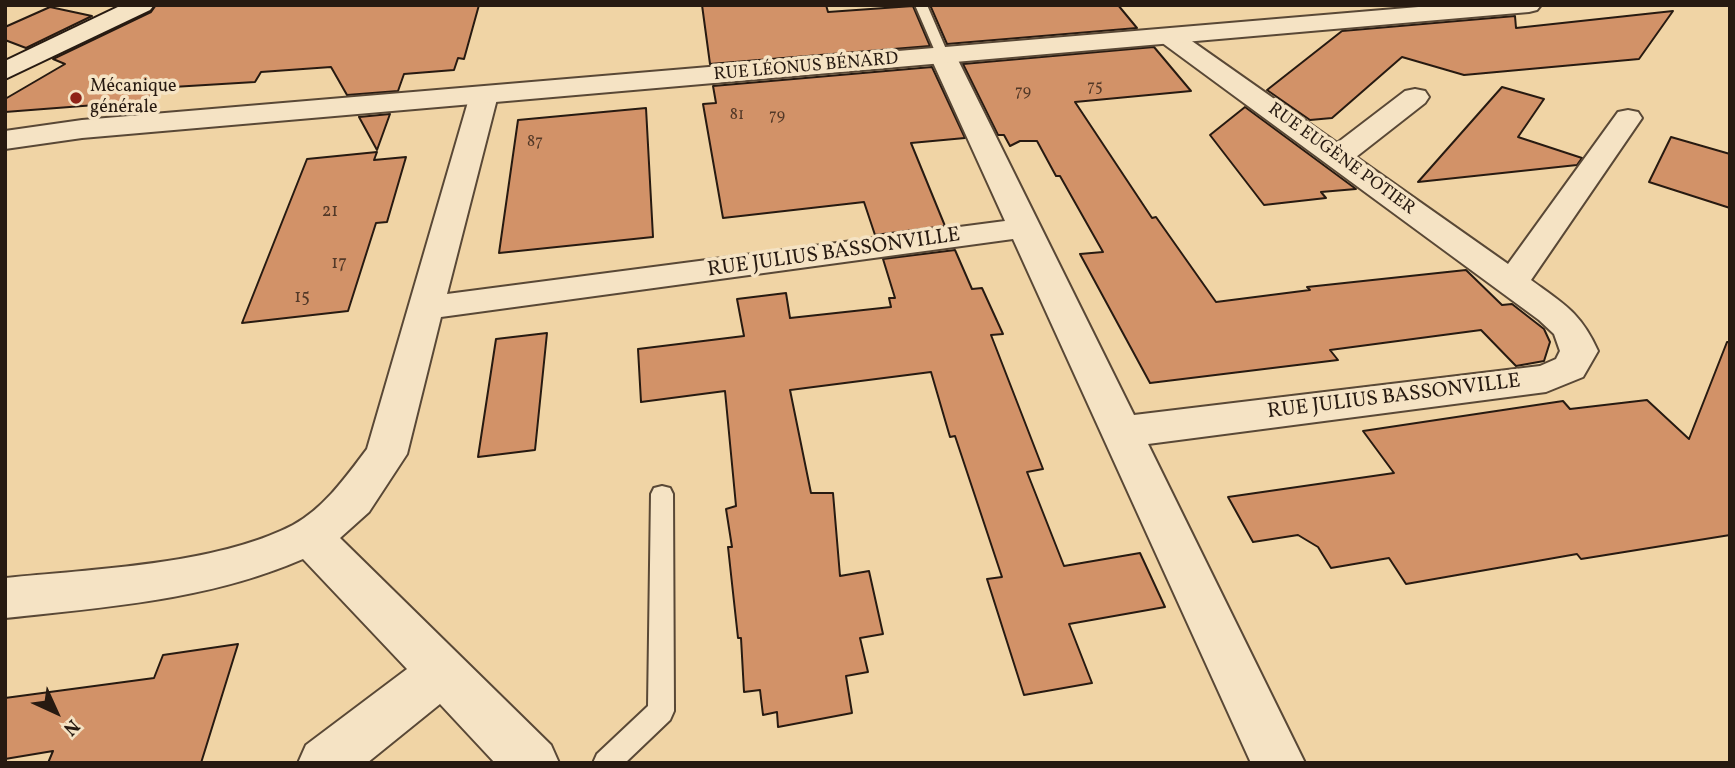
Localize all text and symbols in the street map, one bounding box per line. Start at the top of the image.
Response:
street label: RUE LÉONUS BÉNARD [713,49,899,87]
place label: Mécanique générale [90,77,177,119]
house number: 75 [1087,78,1103,98]
house number: 79 [1015,83,1031,103]
marker: Mécanique générale [68,90,84,106]
street label: RUE EUGÈNE POTIER [1263,99,1419,221]
house number: 81 [730,106,744,126]
house number: 79 [769,107,785,127]
house number: 87 [527,133,543,153]
house number: 21 [322,202,338,224]
street label: RUE JULIUS BASSONVILLE [706,224,962,284]
house number: 17 [331,254,347,276]
house number: 15 [294,288,310,310]
street label: RUE JULIUS BASSONVILLE [1266,370,1522,426]
north arrow [21,677,91,747]
text: N [57,713,85,741]

